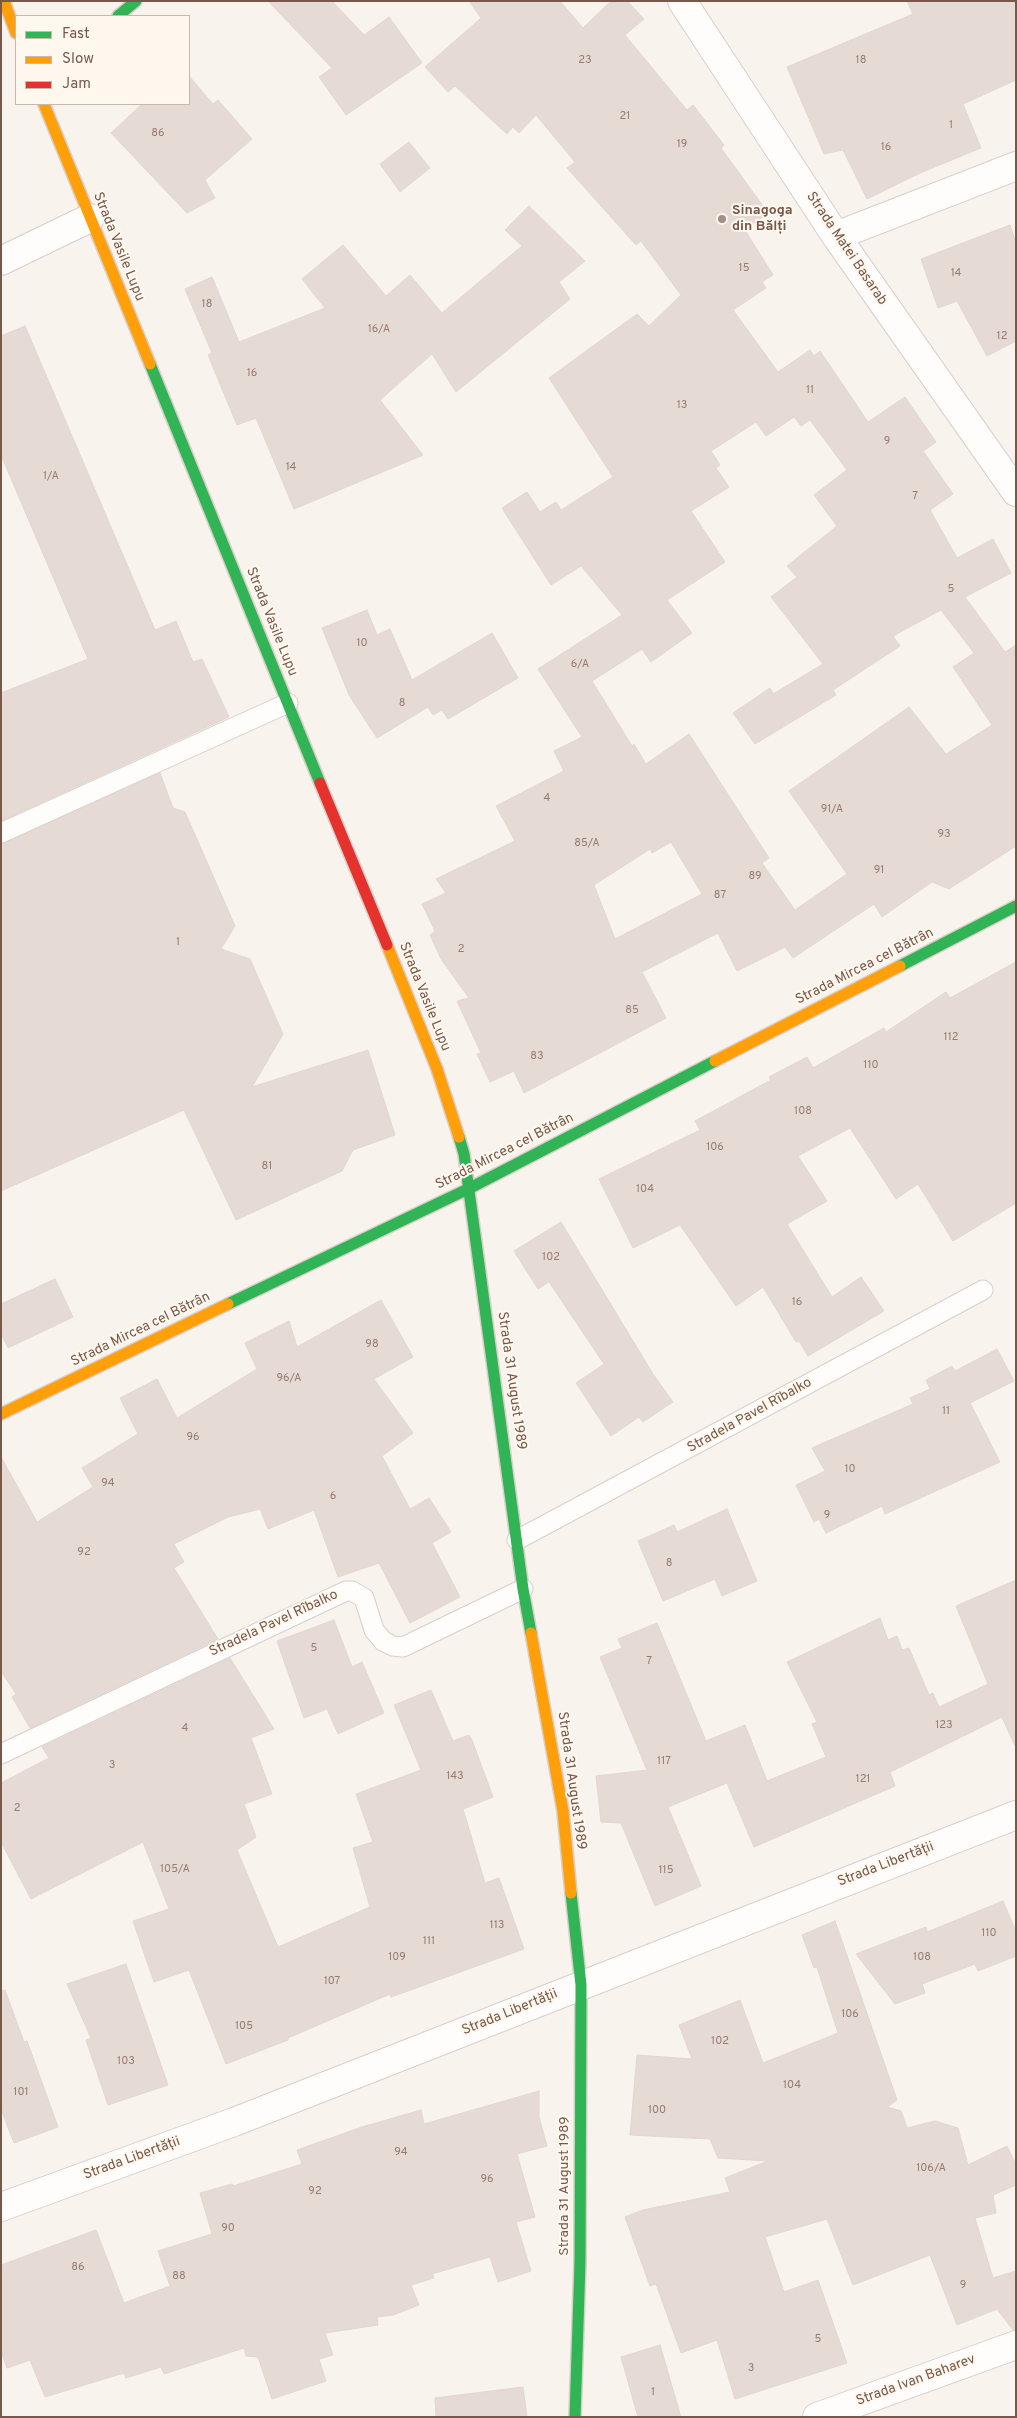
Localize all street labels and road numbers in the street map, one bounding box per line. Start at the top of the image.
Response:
street label: Strada Matei Basarab [802,189,890,309]
street label: Strada Vasile Lupu [88,190,148,304]
street label: Strada Vasile Lupu [241,565,301,679]
street label: Strada Mircea cel Bătrân [793,925,937,1009]
street label: Strada Vasile Lupu [394,940,454,1054]
street label: Strada Mircea cel Bătrân [433,1110,577,1194]
street label: Strada Mircea cel Bătrân [69,1289,213,1371]
street label: Strada 31 August 1989 [493,1311,529,1451]
street label: Stradela Pavel Rîbalko [685,1375,815,1457]
street label: Stradela Pavel Rîbalko [207,1587,341,1661]
street label: Strada 31 August 1989 [553,1711,589,1851]
street label: Strada Libertății [836,1839,936,1891]
street label: Strada Libertății [460,1986,560,2040]
street label: Strada 31 August 1989 [557,2116,573,2256]
street label: Strada Libertății [81,2134,183,2184]
street label: Strada Ivan Baharev [854,2352,978,2410]

